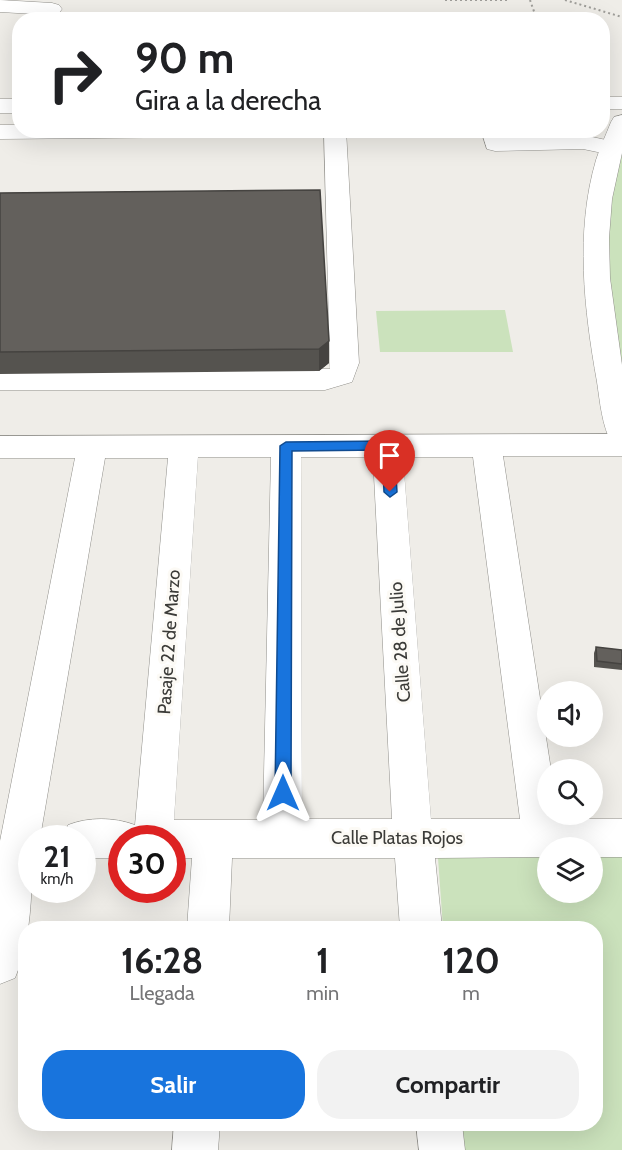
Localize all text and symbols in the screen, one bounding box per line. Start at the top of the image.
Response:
text: 90 m [135,32,234,84]
icon: right [36,36,114,114]
text: Gira a la derecha [135,84,321,117]
pin [364,430,415,492]
icon: arrive [373,439,406,472]
street label: Pasaje 22 de Marzo [153,569,185,715]
street label: Calle 28 de Julio [385,581,415,703]
map controls [537,681,603,903]
button: sound [537,681,603,747]
button: search [537,759,603,825]
position arrow [251,761,315,825]
speed limit sign: 30 [108,825,186,903]
street label: Calle Platas Rojos [331,827,463,849]
button: layers [537,837,603,903]
text: 21 [44,838,70,875]
text: km/h [41,870,73,888]
text: 16:28 [121,938,203,982]
text: 1 [316,938,329,982]
text: 120 [442,938,500,982]
text: Llegada [130,981,195,1005]
text: min [306,981,339,1005]
text: m [462,981,480,1005]
button: Salir [42,1050,305,1119]
button: Compartir [317,1050,579,1119]

